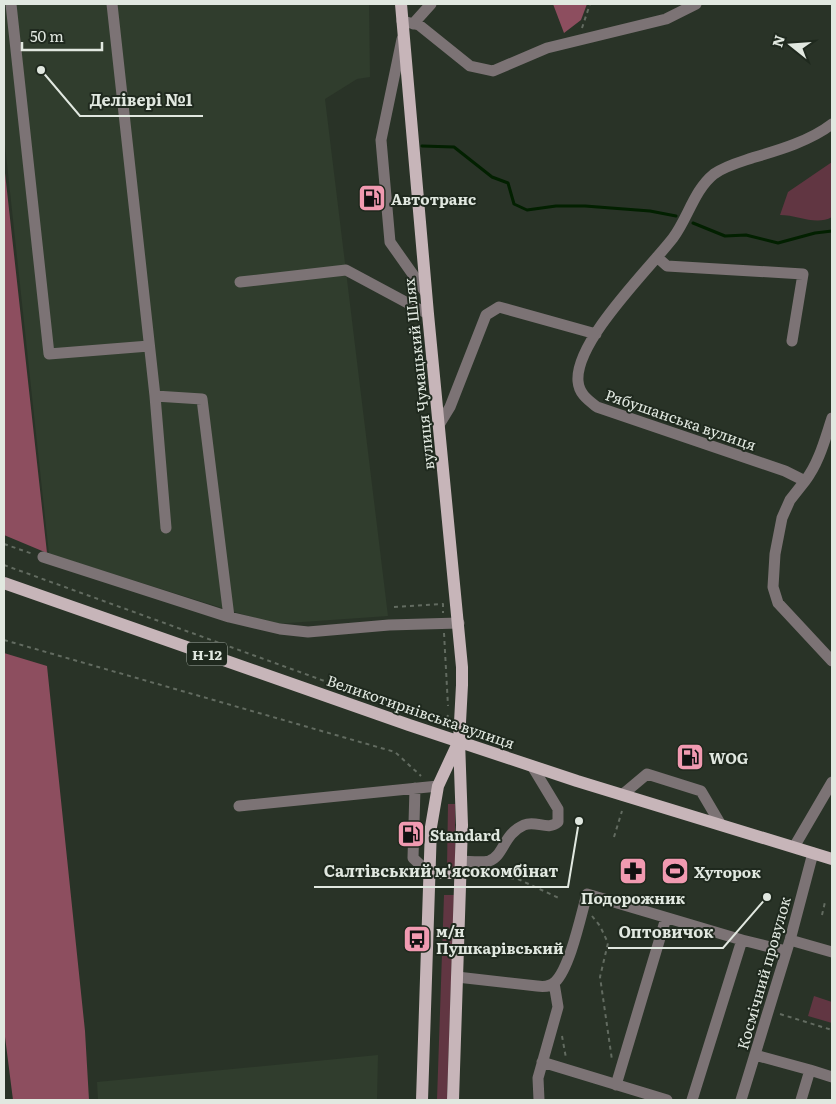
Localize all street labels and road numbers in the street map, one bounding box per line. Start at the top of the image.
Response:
street label: вулиця Чумацький Шлях [396,276,440,471]
street label: Рябушанська вулиця [602,382,760,456]
road number: Н-12 [187,642,227,666]
street label: Великотирнівська вулиця [324,668,518,754]
street label: Космічний провулок [730,894,796,1052]

